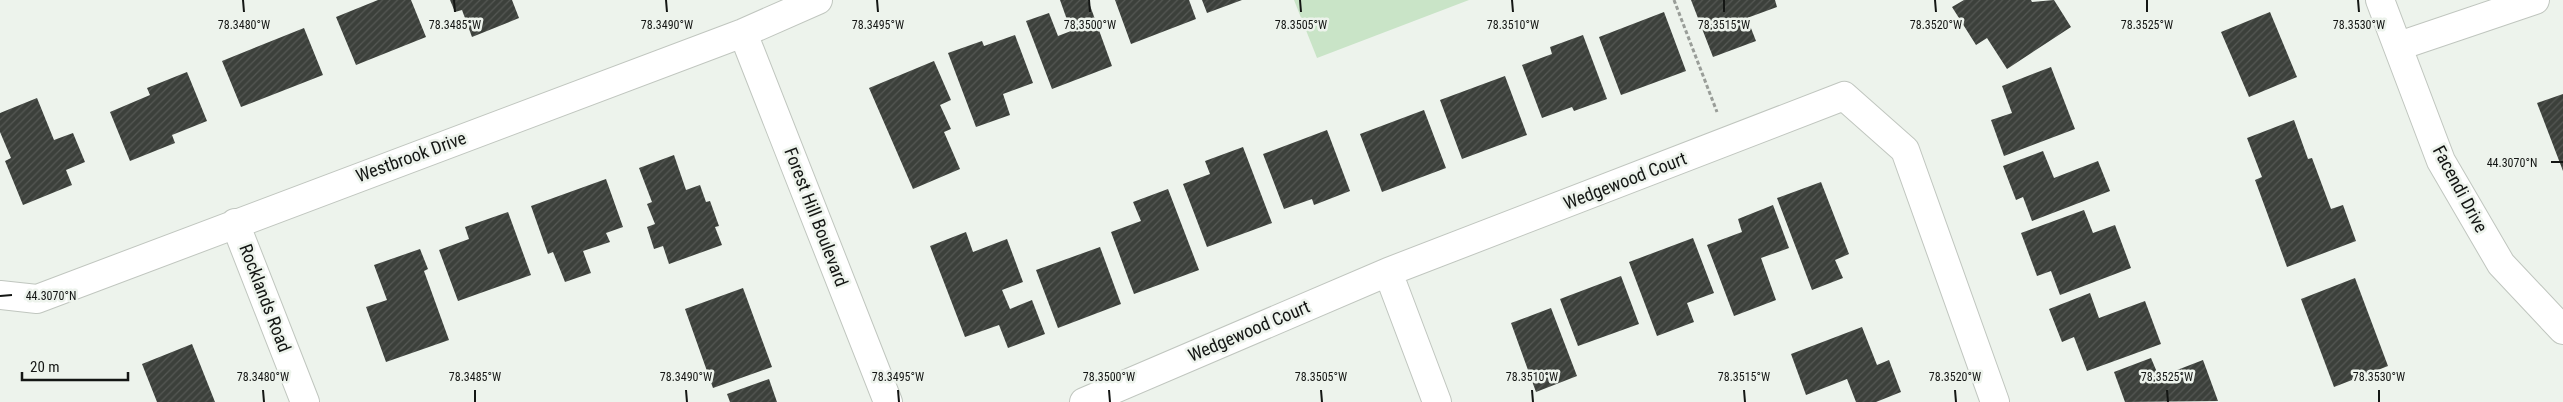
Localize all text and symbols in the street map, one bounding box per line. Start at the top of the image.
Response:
text: 78.3480°W [218,18,270,32]
text: 78.3485°W [429,18,481,32]
text: 78.3490°W [641,18,693,32]
text: 78.3495°W [852,18,904,32]
text: 78.3500°W [1064,18,1116,32]
text: 78.3505°W [1275,18,1327,32]
text: 78.3510°W [1487,18,1539,32]
text: 78.3515°W [1698,18,1750,32]
text: 78.3520°W [1910,18,1962,32]
text: 78.3525°W [2121,18,2173,32]
text: 78.3530°W [2333,18,2385,32]
street label: Westbrook Drive [353,127,469,186]
street label: Facendi Drive [2429,142,2492,236]
street label: Forest Hill Boulevard [780,144,853,289]
street label: Wedgewood Court [1560,147,1689,214]
text: 44.3070°N [2487,156,2537,170]
street label: Rocklands Road [235,241,296,355]
text: 44.3070°N [26,289,76,303]
street label: Wedgewood Court [1185,295,1313,366]
scale bar [22,350,129,382]
text: 20 m [30,358,60,376]
text: 78.3480°W [237,370,289,384]
text: 78.3485°W [449,370,501,384]
text: 78.3490°W [660,370,712,384]
text: 78.3495°W [872,370,924,384]
text: 78.3500°W [1083,370,1135,384]
text: 78.3505°W [1295,370,1347,384]
text: 78.3510°W [1506,370,1558,384]
text: 78.3515°W [1718,370,1770,384]
text: 78.3520°W [1929,370,1981,384]
text: 78.3525°W [2141,370,2193,384]
text: 78.3530°W [2353,370,2405,384]

